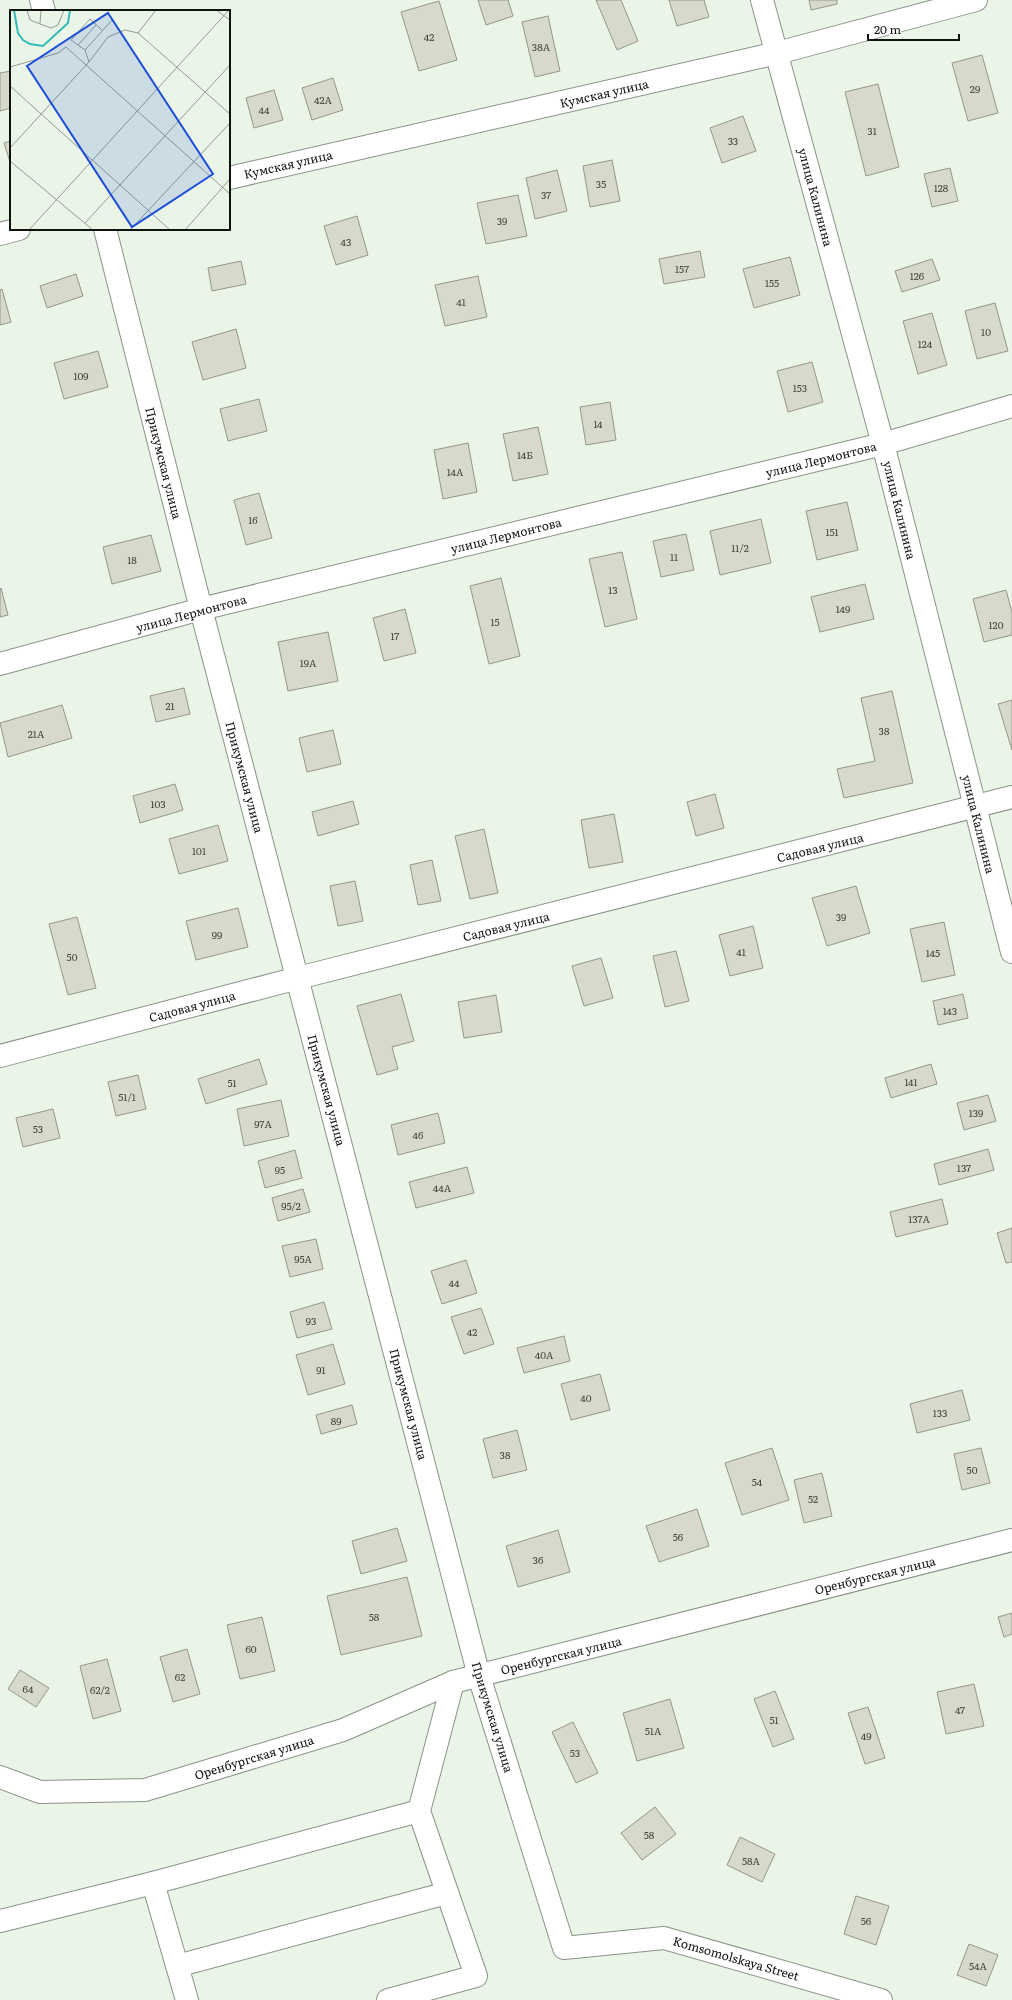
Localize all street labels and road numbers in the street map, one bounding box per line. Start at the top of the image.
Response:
street label: Кумская улица [558,74,651,112]
street label: Кумская улица [242,145,335,183]
street label: улица Калинина [794,146,838,249]
street label: Прикумская улица [141,405,187,521]
street label: улица Лермонтова [764,436,879,481]
street label: улица Калинина [879,459,921,562]
street label: улица Лермонтова [449,512,564,557]
street label: улица Лермонтова [134,589,249,636]
street label: Прикумская улица [221,719,269,835]
street label: улица Калинина [958,773,1000,876]
street label: Садовая улица [775,827,866,866]
street label: Садовая улица [461,906,552,945]
street label: Садовая улица [147,986,238,1026]
street label: Прикумская улица [303,1032,351,1148]
street label: Прикумская улица [385,1346,433,1462]
street label: Оренбургская улица [813,1551,938,1599]
street label: Оренбургская улица [499,1631,624,1679]
street label: Прикумская улица [468,1660,519,1775]
street label: Оренбургская улица [192,1730,316,1784]
street label: Komsomolskaya Street [671,1931,801,1985]

